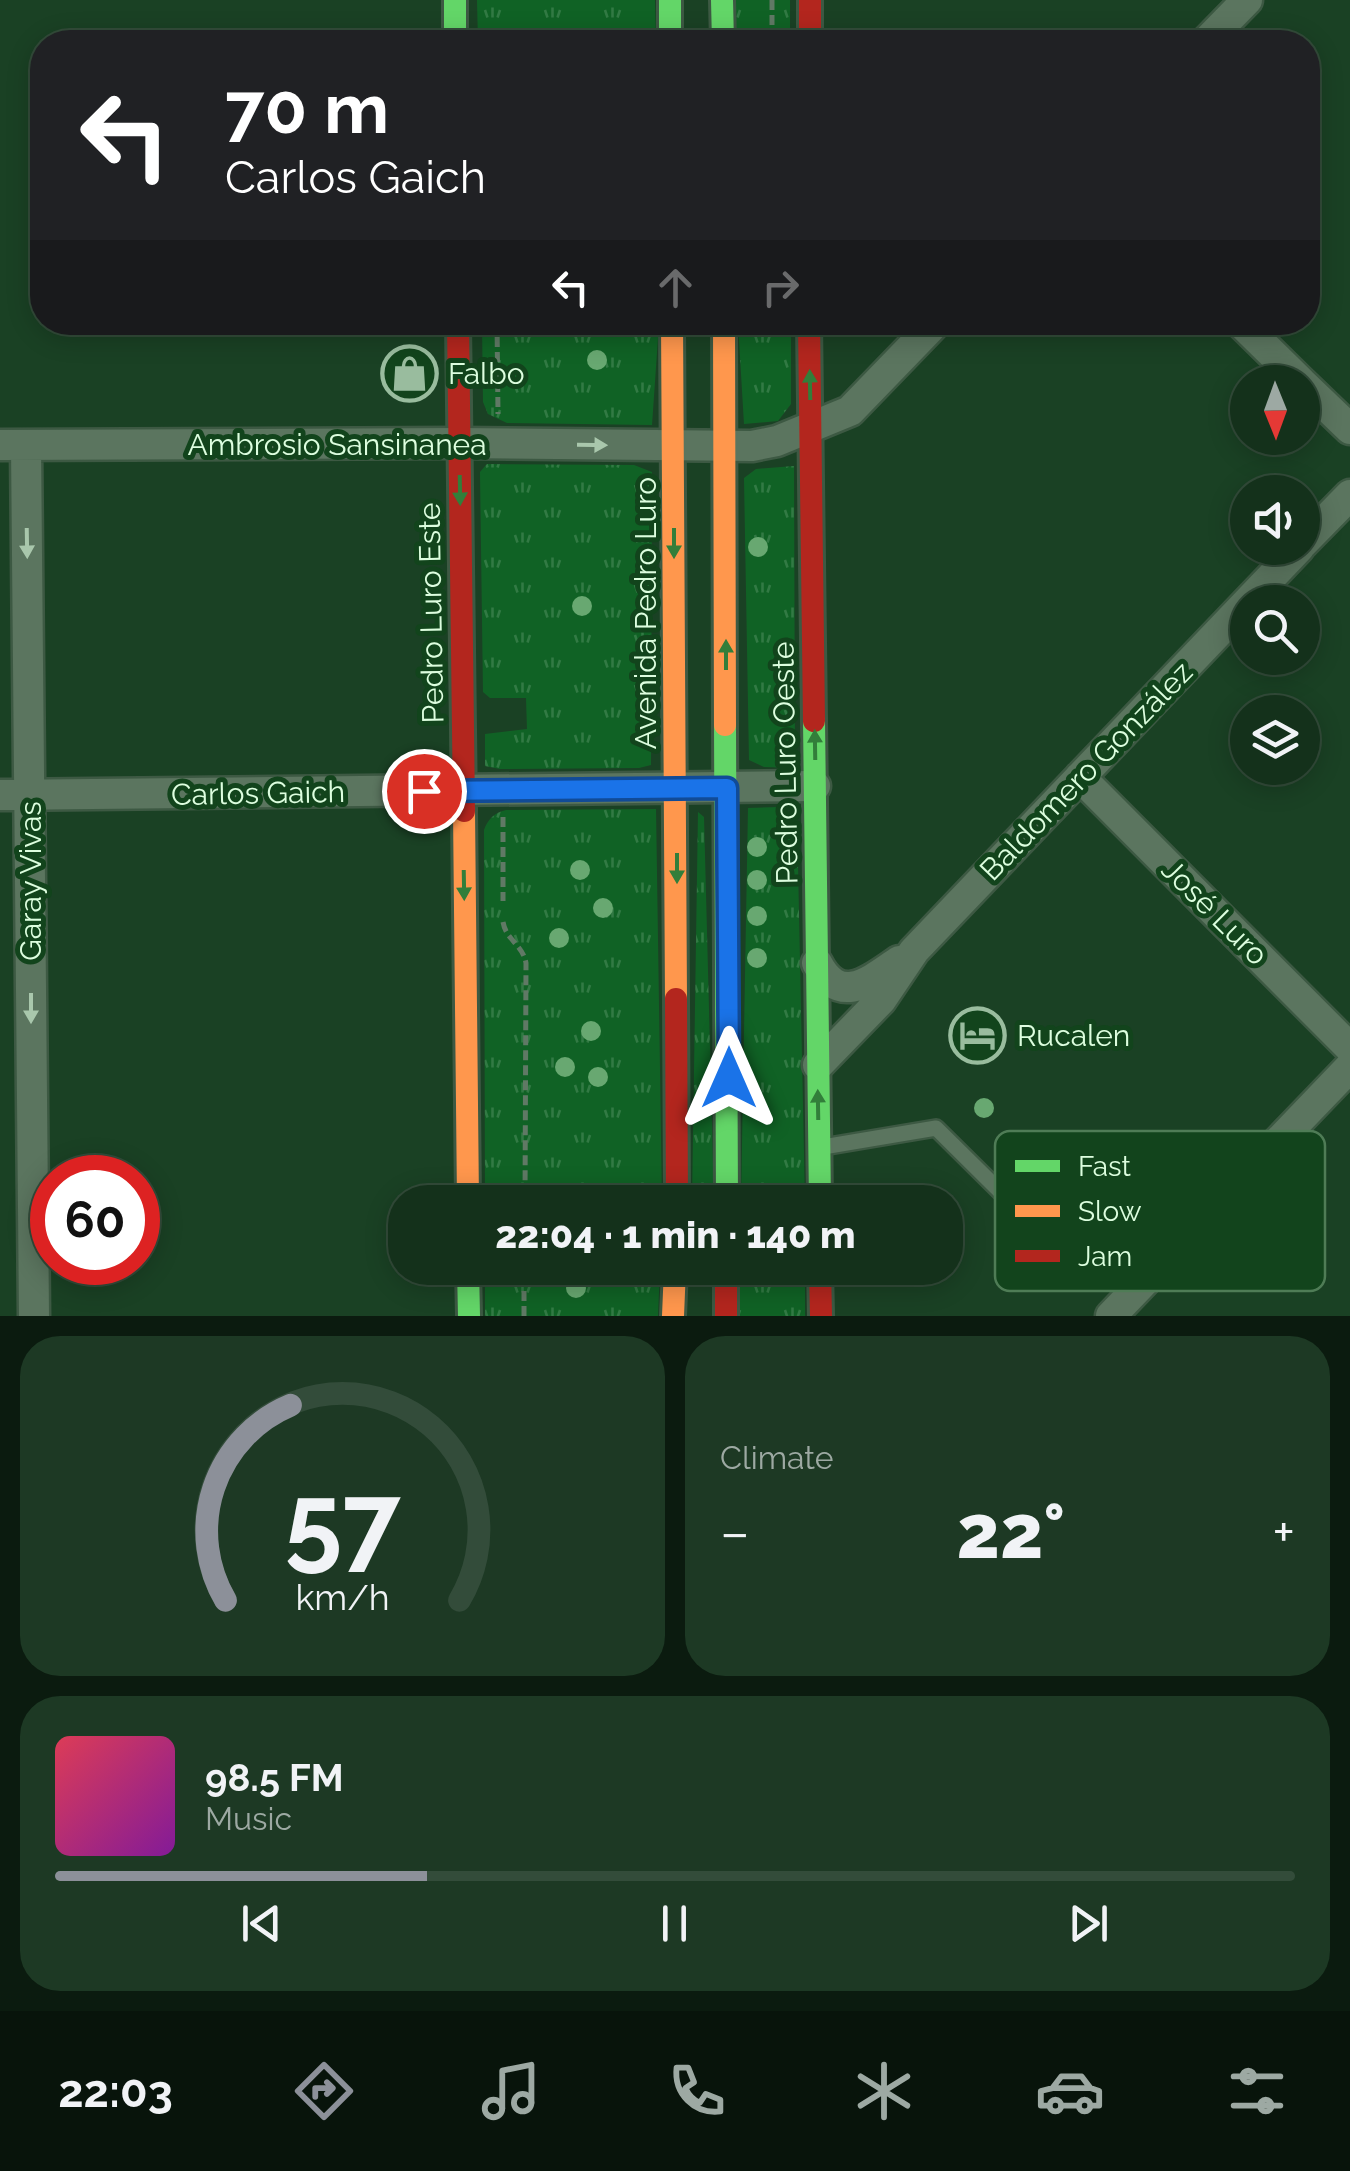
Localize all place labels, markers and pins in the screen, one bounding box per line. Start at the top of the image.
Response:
shop icon: Falbo [379,343,439,403]
place label: Falbo [448,356,525,391]
pin [382,749,467,834]
hotel icon: Rucalen [948,1005,1008,1065]
place label: Rucalen [1017,1018,1130,1053]

